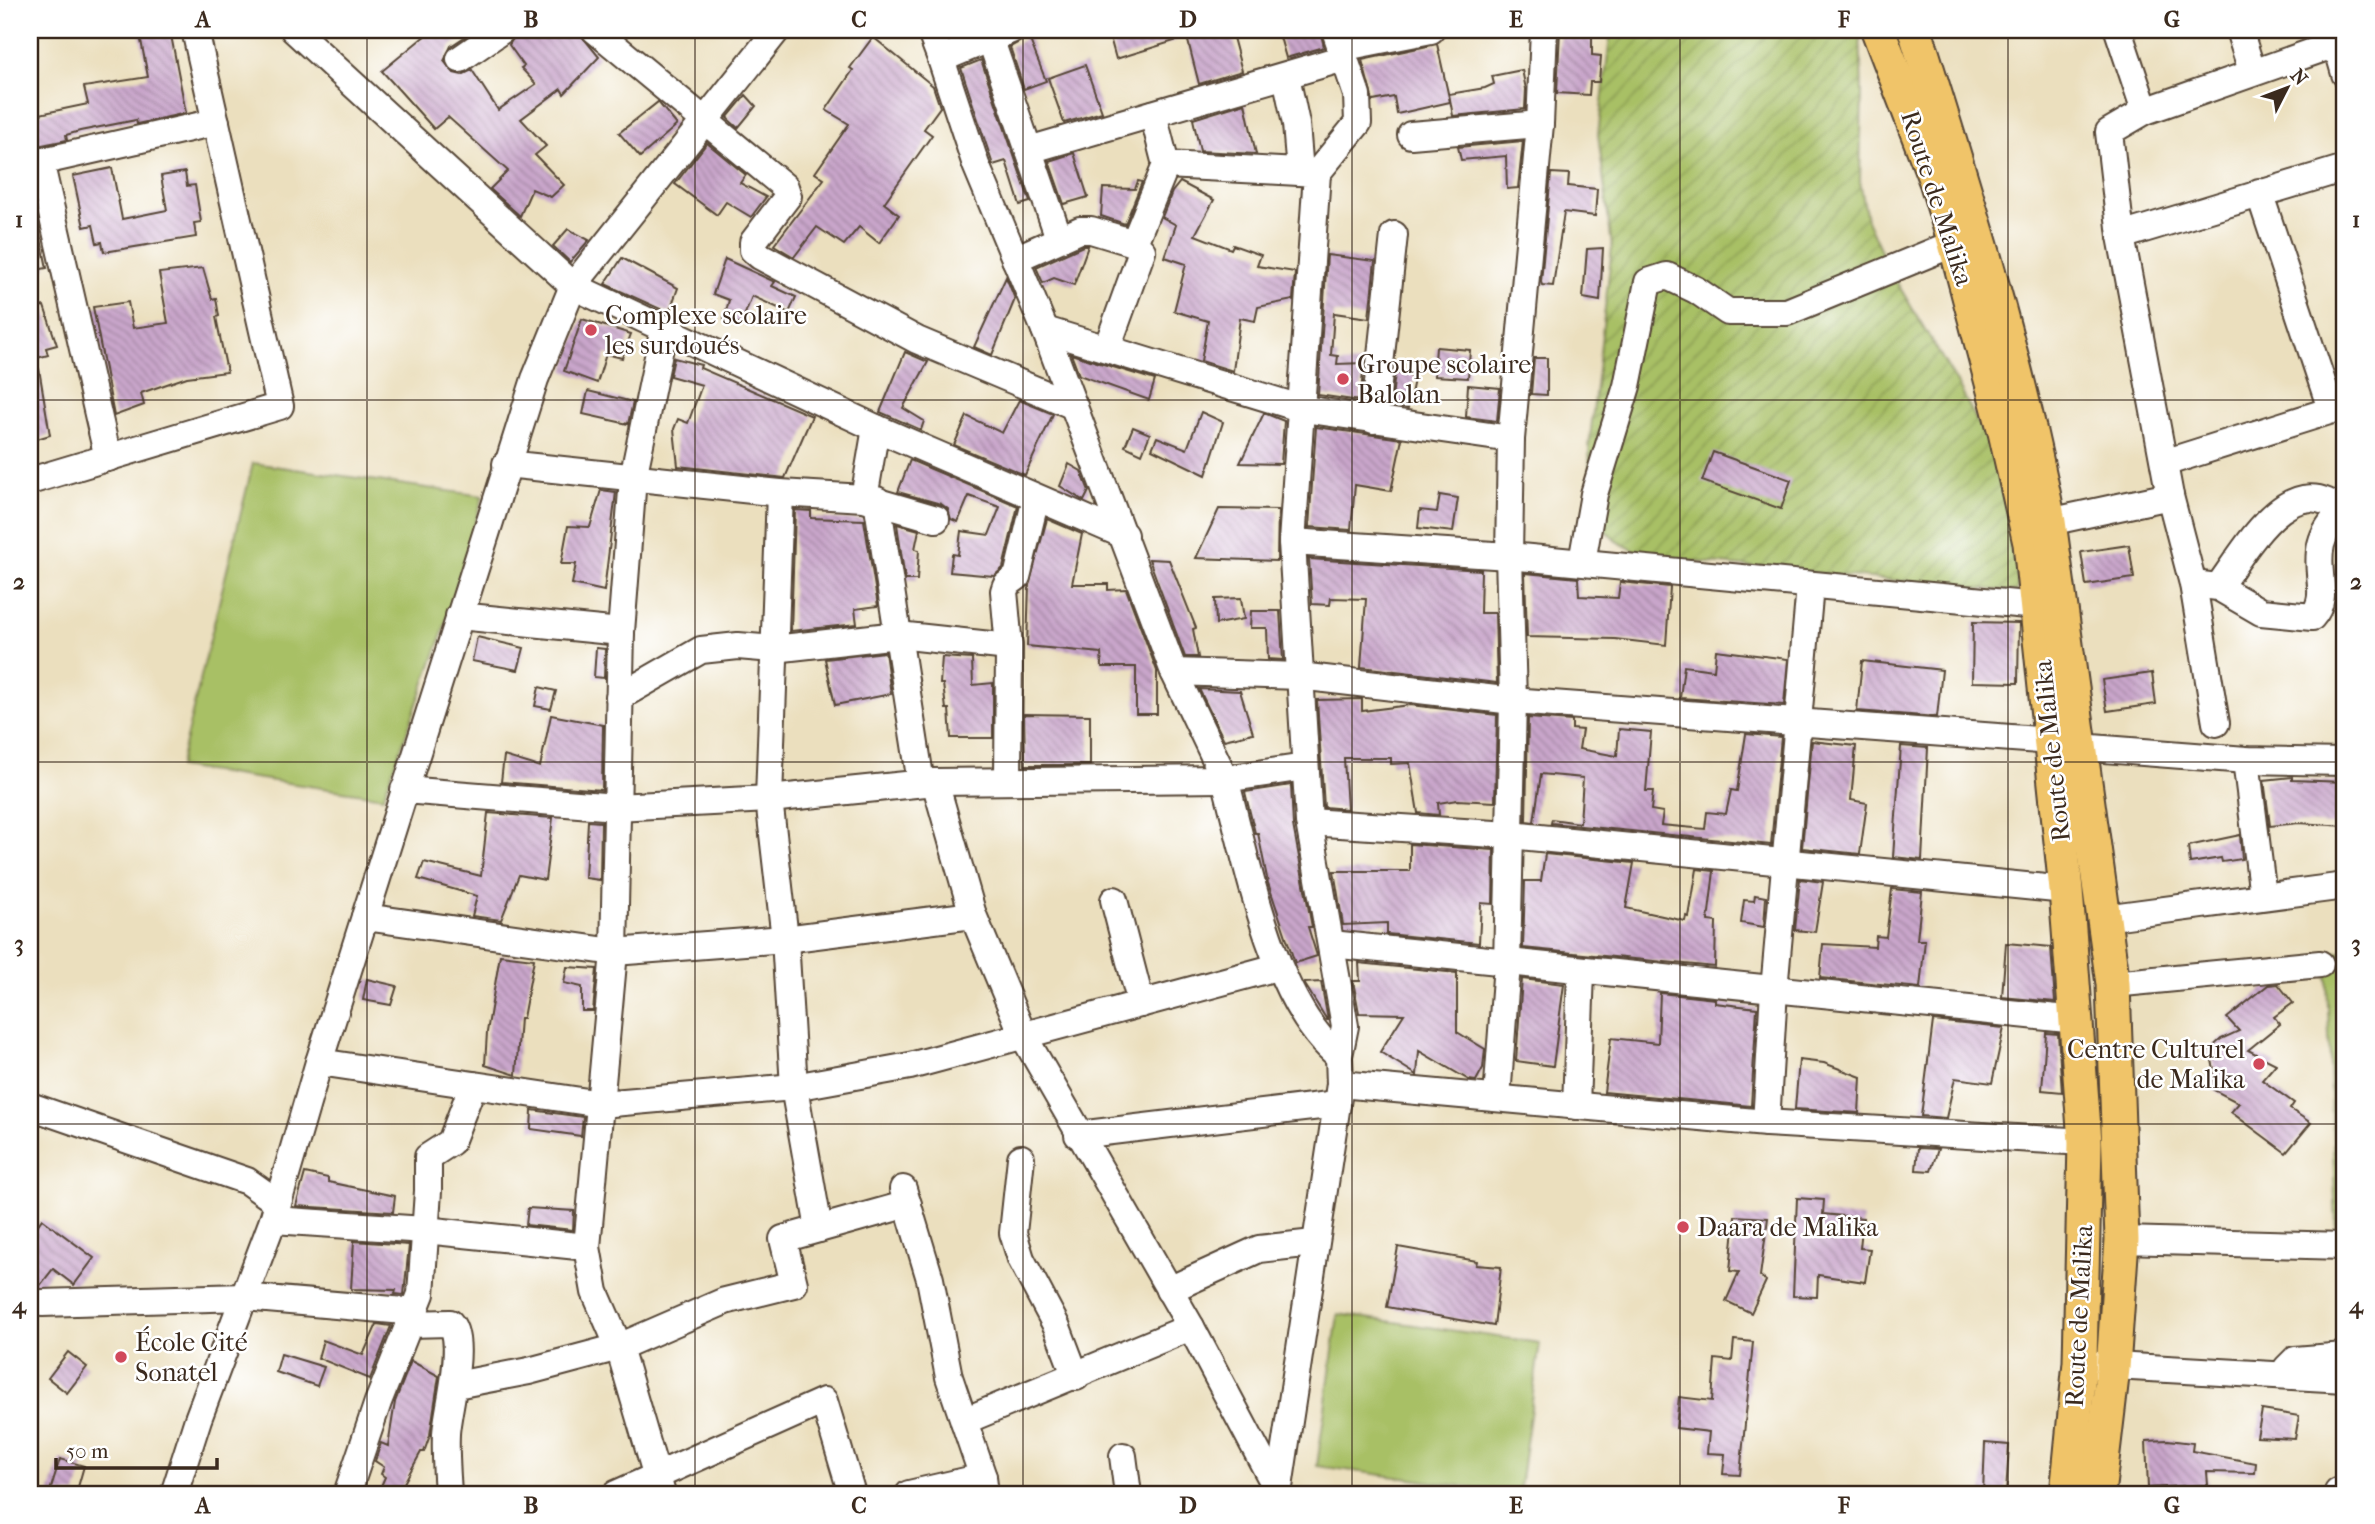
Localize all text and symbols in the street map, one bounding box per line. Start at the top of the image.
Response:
text: A [194,6,212,33]
text: B [524,6,539,33]
text: C [851,6,867,33]
text: D [1179,6,1197,33]
text: E [1509,6,1523,33]
text: F [1837,6,1851,33]
text: G [2164,6,2180,33]
north arrow [2252,52,2322,122]
text: N [2286,65,2312,90]
street label: Route de Malika [1894,106,1980,290]
text: 1 [15,206,23,233]
text: 1 [2352,206,2360,233]
place label: Complexe scolaire les surdoués [604,300,807,361]
marker: Complexe scolaire les surdoués [583,322,599,338]
place label: Groupe scolaire Balolan [1357,349,1531,410]
marker: Groupe scolaire Balolan [1335,371,1351,387]
text: 2 [13,568,25,595]
text: 2 [2350,568,2362,595]
street label: Route de Malika [2027,658,2077,843]
text: 3 [14,930,24,957]
text: 3 [2351,930,2361,957]
place label: Centre Culturel de Malika [2067,1034,2246,1095]
marker: Centre Culturel de Malika [2251,1056,2267,1072]
place label: Daara de Malika [1697,1212,1879,1243]
marker: Daara de Malika [1675,1219,1691,1235]
street label: Route de Malika [2059,1223,2099,1408]
text: 4 [11,1292,27,1319]
text: 4 [2348,1292,2364,1319]
place label: École Cité Sonatel [135,1326,248,1388]
marker: École Cité Sonatel [113,1349,129,1365]
scale bar [56,1426,217,1470]
text: 50 m [66,1439,109,1463]
text: A [194,1492,212,1519]
text: B [524,1492,539,1519]
text: C [851,1492,867,1519]
text: D [1179,1492,1197,1519]
text: E [1509,1492,1523,1519]
text: F [1837,1492,1851,1519]
text: G [2164,1492,2180,1519]

